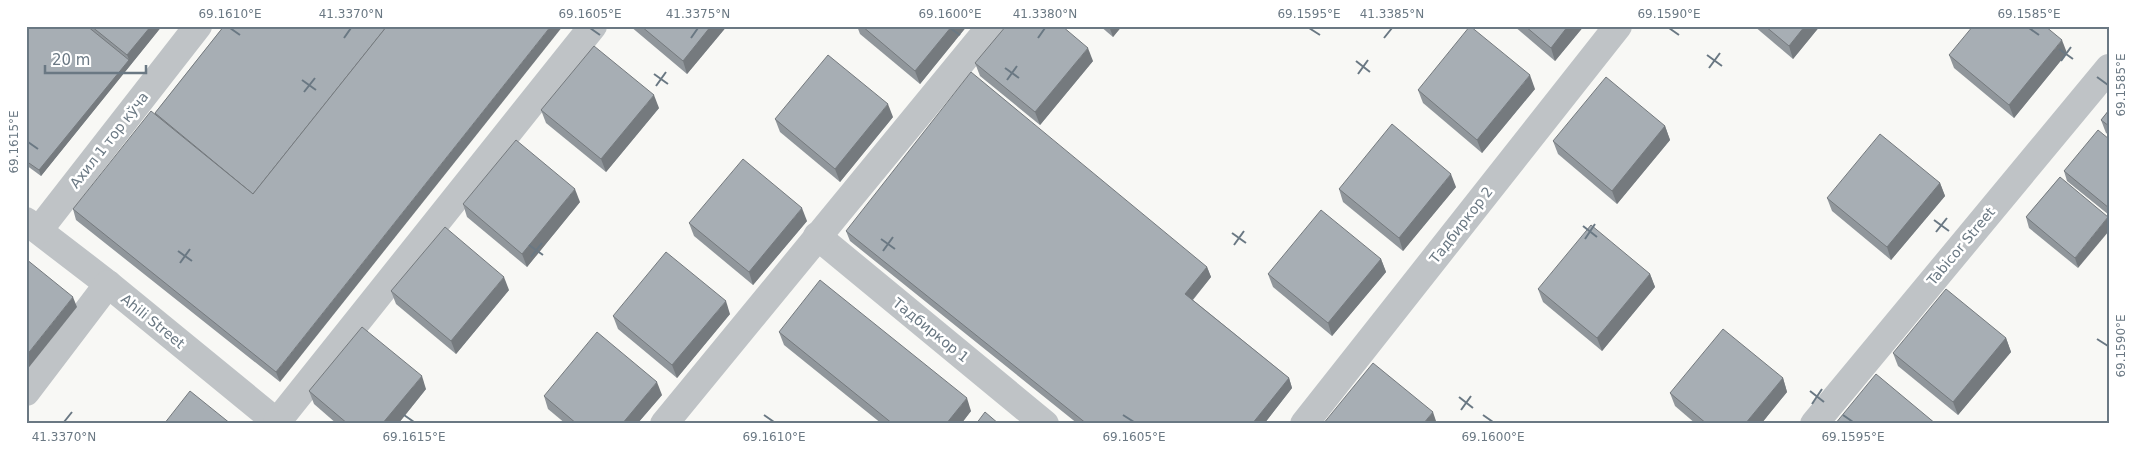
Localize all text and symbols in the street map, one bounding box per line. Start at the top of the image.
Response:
text: 69.1610°E [198,7,262,21]
text: 41.3370°N [319,7,383,21]
text: 69.1605°E [558,7,622,21]
text: 41.3375°N [666,7,730,21]
text: 69.1600°E [918,7,982,21]
text: 41.3380°N [1013,7,1077,21]
text: 69.1595°E [1277,7,1341,21]
text: 41.3385°N [1360,7,1424,21]
text: 69.1590°E [1637,7,1701,21]
text: 69.1585°E [1997,7,2061,21]
scale bar [45,42,146,74]
text: 20 m [52,51,90,69]
text: 69.1585°E [2114,53,2128,117]
street label: Ахил 1 тор кўча [67,89,151,191]
text: 69.1615°E [7,110,21,174]
street label: Тадбиркор 2 [1426,184,1496,267]
street label: Tabicor Street [1923,203,1998,289]
street label: Ahili Street [118,291,188,352]
street label: Тадбиркор 1 [889,294,972,365]
text: 69.1590°E [2114,314,2128,378]
text: 41.3370°N [32,430,96,444]
text: 69.1615°E [382,430,446,444]
text: 69.1610°E [742,430,806,444]
text: 69.1605°E [1102,430,1166,444]
text: 69.1600°E [1461,430,1525,444]
text: 69.1595°E [1821,430,1885,444]

